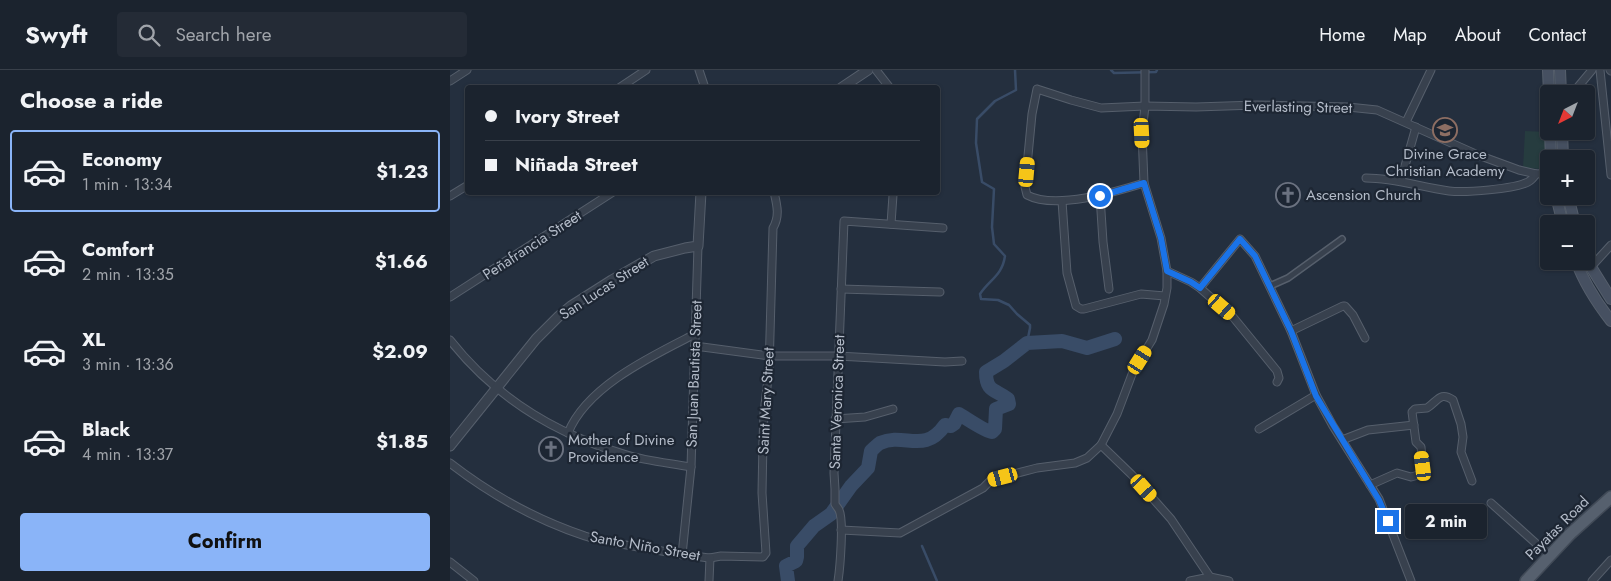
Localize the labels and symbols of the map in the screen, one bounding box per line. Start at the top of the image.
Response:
north arrow [1540,85,1595,140]
street label: Everlasting Street [1244,95,1353,119]
school or university icon: Divine Grace Christian Academy [1432,117,1458,143]
car [1133,118,1150,148]
place label: Divine Grace Christian Academy [1385,143,1505,182]
car [1018,156,1035,188]
church icon: Ascension Church [1275,182,1301,208]
place label: Ascension Church [1306,184,1421,206]
route start [1089,185,1111,207]
street label: Peñafrancia Street [478,205,586,285]
street label: San Lucas Street [555,251,653,325]
car [1205,291,1238,323]
street label: San Juan Bautista Street [680,300,708,448]
street label: Santa Veronica Street [824,334,850,470]
car [1125,343,1154,377]
street label: Saint Mary Street [752,347,780,455]
place label: Mother of Divine Providence [568,429,675,468]
church icon: Mother of Divine Providence [538,436,564,462]
car [1413,450,1432,482]
car [986,466,1019,488]
car [1128,472,1159,504]
street label: Payatas Road [1520,491,1594,565]
callout: 2 min [1406,504,1488,538]
route end [1377,510,1399,532]
street label: Santo Niño Street [588,525,702,567]

